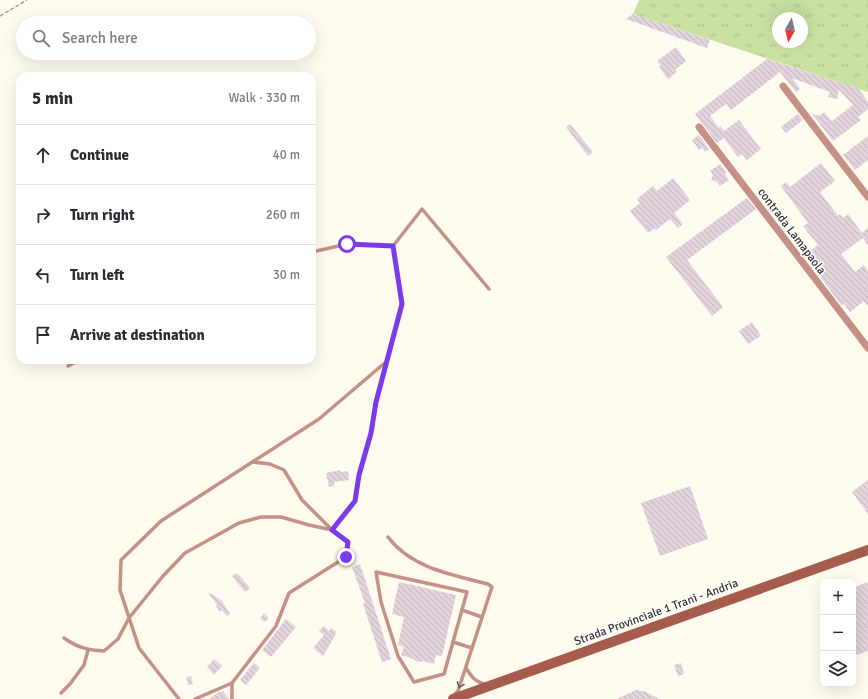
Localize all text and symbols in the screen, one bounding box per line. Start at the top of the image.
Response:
north arrow [772,12,808,48]
search box [16,16,316,60]
icon: search [30,27,52,49]
text: Search here [62,29,138,47]
text: 5 min [32,88,73,109]
text: Walk · 330 m [229,90,300,106]
icon: ahead [32,144,54,166]
text: Continue [70,146,129,164]
text: 40 m [273,147,300,163]
street label: contrada Lamapaola [754,185,829,277]
icon: right [32,204,54,226]
text: Turn right [70,206,135,224]
text: 260 m [266,207,300,223]
route start [338,235,356,253]
icon: left [32,264,54,286]
text: Turn left [70,266,124,284]
text: 30 m [273,267,300,283]
icon: arrive [32,324,54,346]
text: Arrive at destination [70,326,205,344]
route end [337,548,355,566]
street label: Strada Provinciale 1 Trani - Andria [572,576,740,649]
map controls [820,579,856,687]
button: + [820,579,856,615]
button: − [820,615,856,651]
button: layers [820,651,856,687]
one-way arrow [456,681,464,688]

